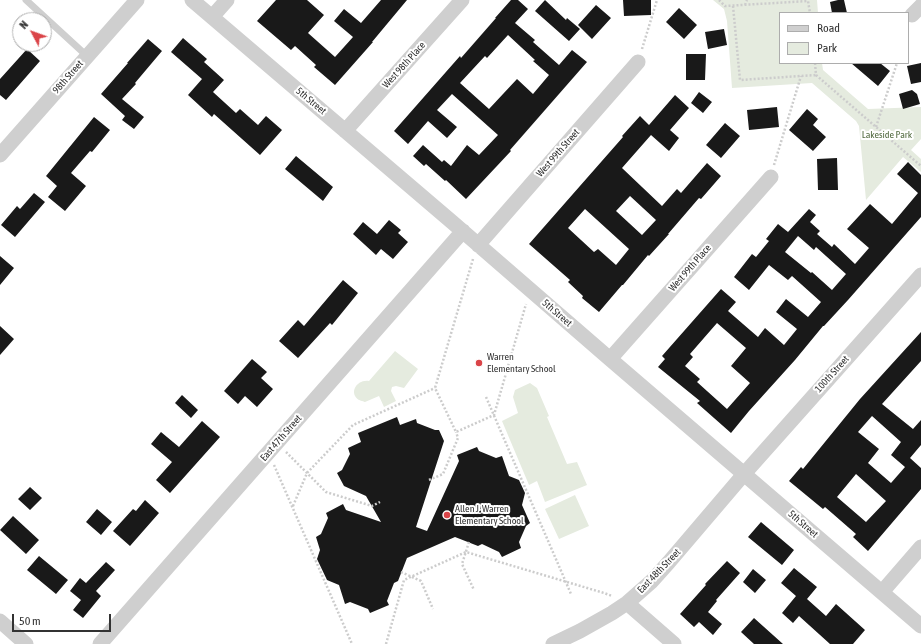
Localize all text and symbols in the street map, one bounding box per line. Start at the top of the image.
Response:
north arrow [12,12,52,52]
legend [779,12,909,64]
text: N [17,18,30,31]
text: Road [817,21,840,35]
street label: West 98th Place [380,39,428,91]
text: Park [817,41,837,55]
street label: 98th Street [50,58,86,96]
street label: 5th Street [293,85,329,117]
street label: West 99th Street [534,127,582,179]
park label: Lakeside Park [862,129,912,141]
street label: West 99th Place [666,242,714,294]
street label: 5th Street [540,297,574,329]
place label: Warren Elementary School [487,351,556,374]
street label: 100th Street [812,353,852,395]
marker: Warren Elementary School [474,358,484,368]
street label: East 47th Street [258,413,304,463]
place label: Allen J. Warren Elementary School [455,503,524,526]
street label: 5th Street [786,508,820,540]
marker: Allen J. Warren Elementary School [442,510,452,520]
street label: East 48th Street [635,546,683,596]
scale bar [14,606,113,632]
text: 50 m [19,614,41,628]

